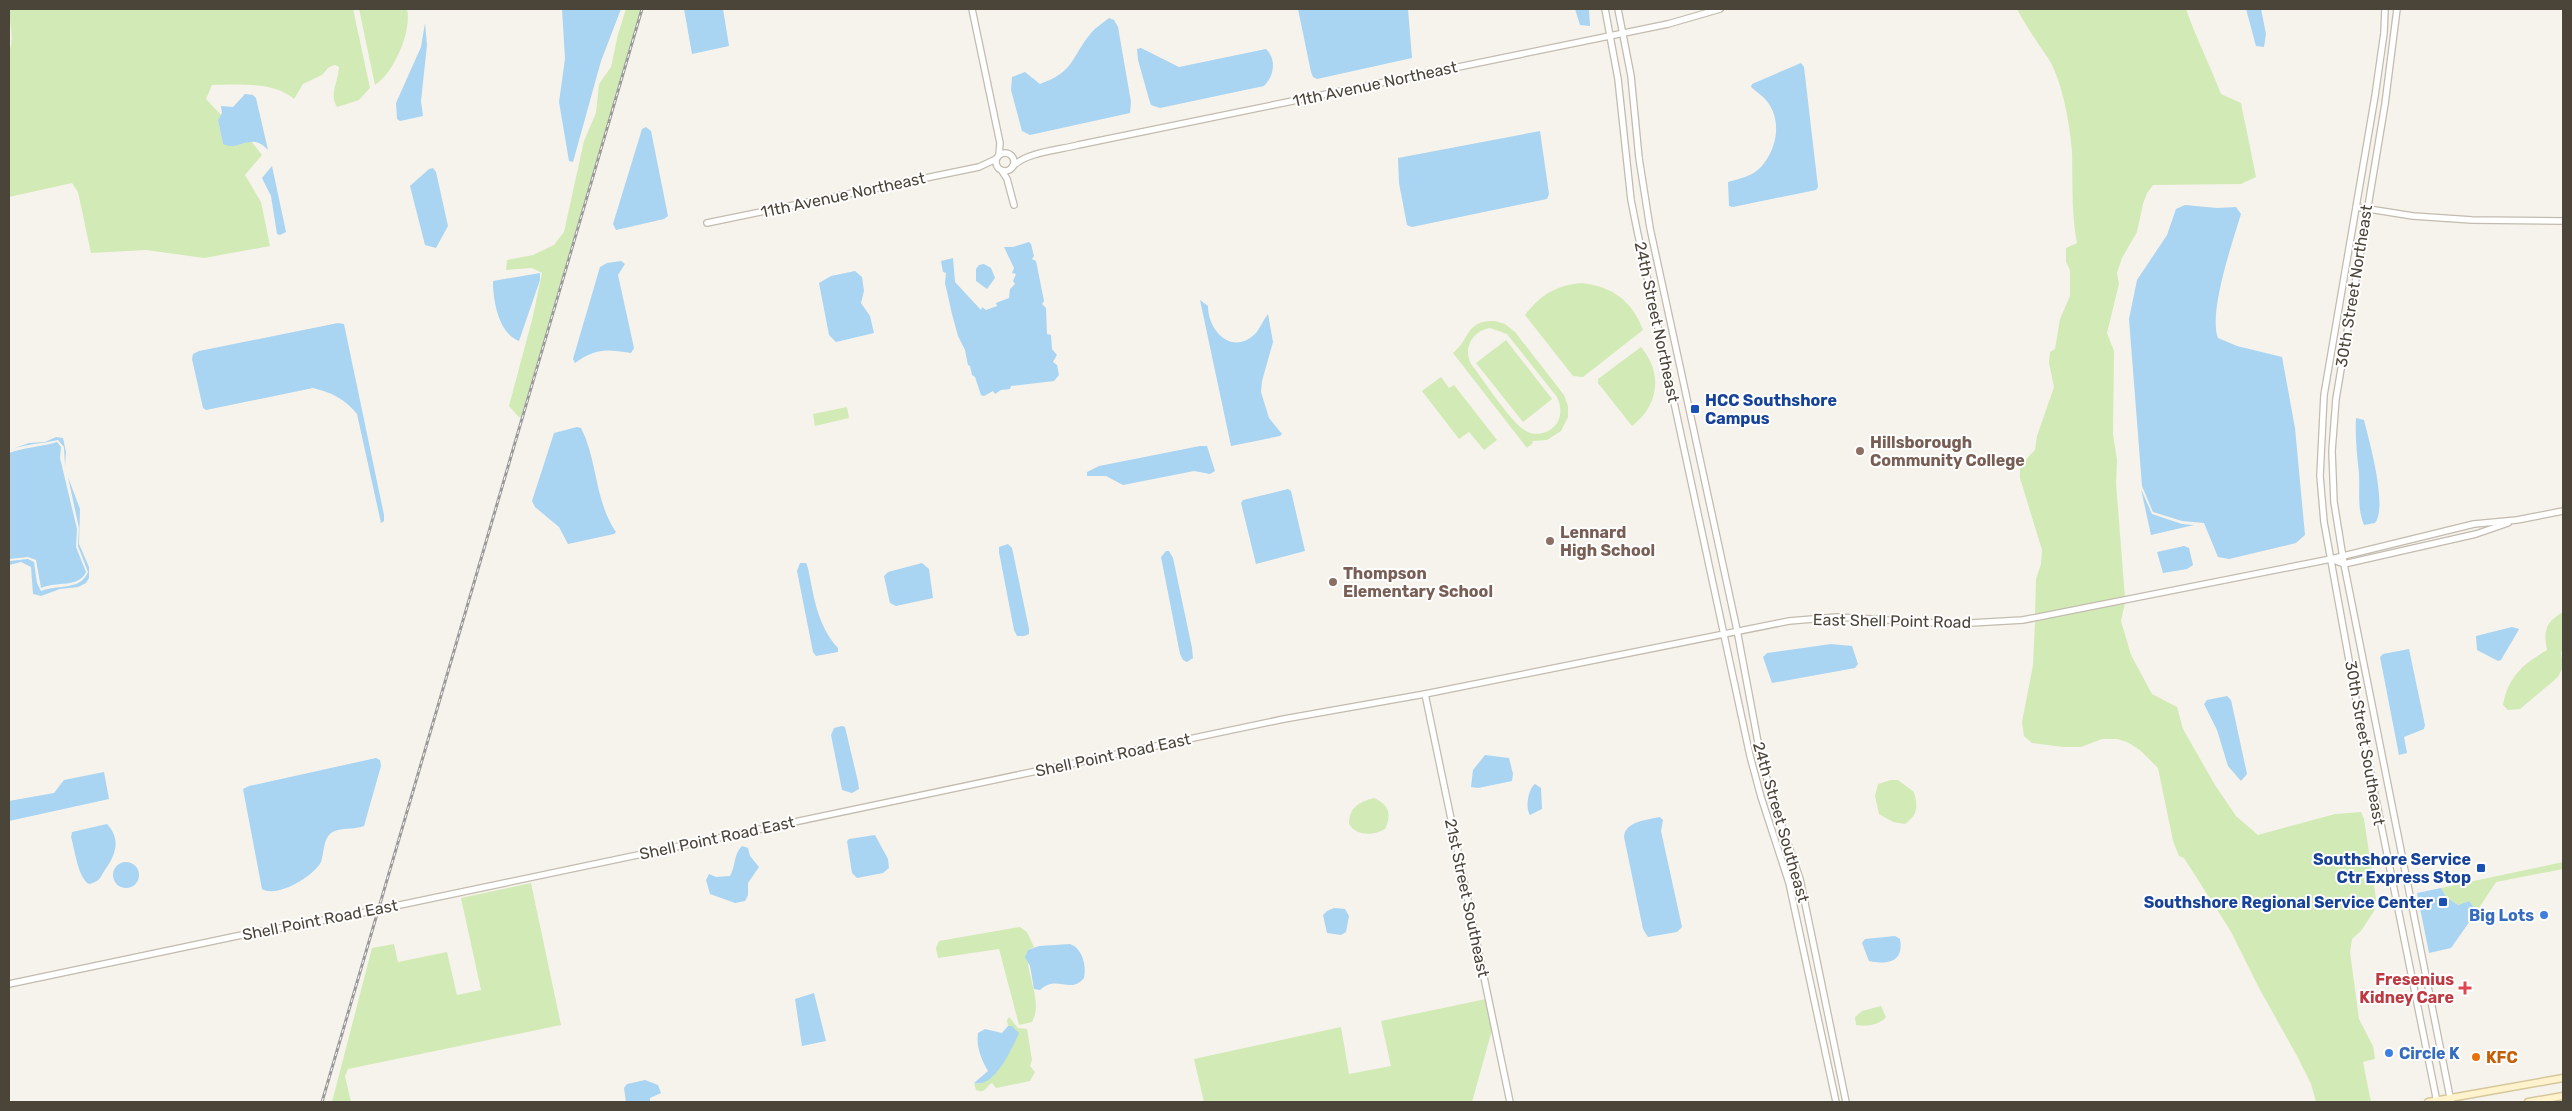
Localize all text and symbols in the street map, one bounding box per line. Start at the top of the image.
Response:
street label: 11th Avenue Northeast [1291,57,1459,111]
street label: 11th Avenue Northeast [759,168,927,222]
street label: 30th Street Northeast [2332,203,2376,369]
street label: 24th Street Northeast [1631,240,1683,404]
place label: HCC Southshore Campus [1705,391,1837,428]
marker: HCC Southshore Campus [1689,403,1701,415]
place label: Hillsborough Community College [1870,433,2025,470]
marker: Hillsborough Community College [1854,445,1866,457]
place label: Lennard High School [1560,523,1655,560]
marker: Lennard High School [1544,535,1556,547]
place label: Thompson Elementary School [1343,564,1493,601]
marker: Thompson Elementary School [1327,576,1339,588]
street label: East Shell Point Road [1813,610,1971,632]
street label: 30th Street Southeast [2341,659,2389,827]
street label: Shell Point Road East [1034,729,1192,781]
street label: 24th Street Southeast [1749,739,1813,905]
street label: Shell Point Road East [638,812,796,864]
street label: 21st Street Southeast [1441,817,1493,979]
place label: Southshore Service Ctr Express Stop [2313,850,2471,887]
marker: Southshore Service Ctr Express Stop [2475,862,2487,874]
place label: Southshore Regional Service Center [2144,893,2434,912]
street label: Shell Point Road East [241,896,399,944]
marker: Southshore Regional Service Center [2437,896,2449,908]
place label: Big Lots [2469,906,2534,925]
marker: Big Lots [2538,909,2550,921]
place label: Fresenius Kidney Care [2359,970,2454,1007]
marker: Fresenius Kidney Care [2458,981,2472,995]
place label: Circle K [2399,1044,2460,1063]
marker: Circle K [2383,1047,2395,1059]
place label: KFC [2486,1048,2518,1067]
marker: KFC [2470,1051,2482,1063]

